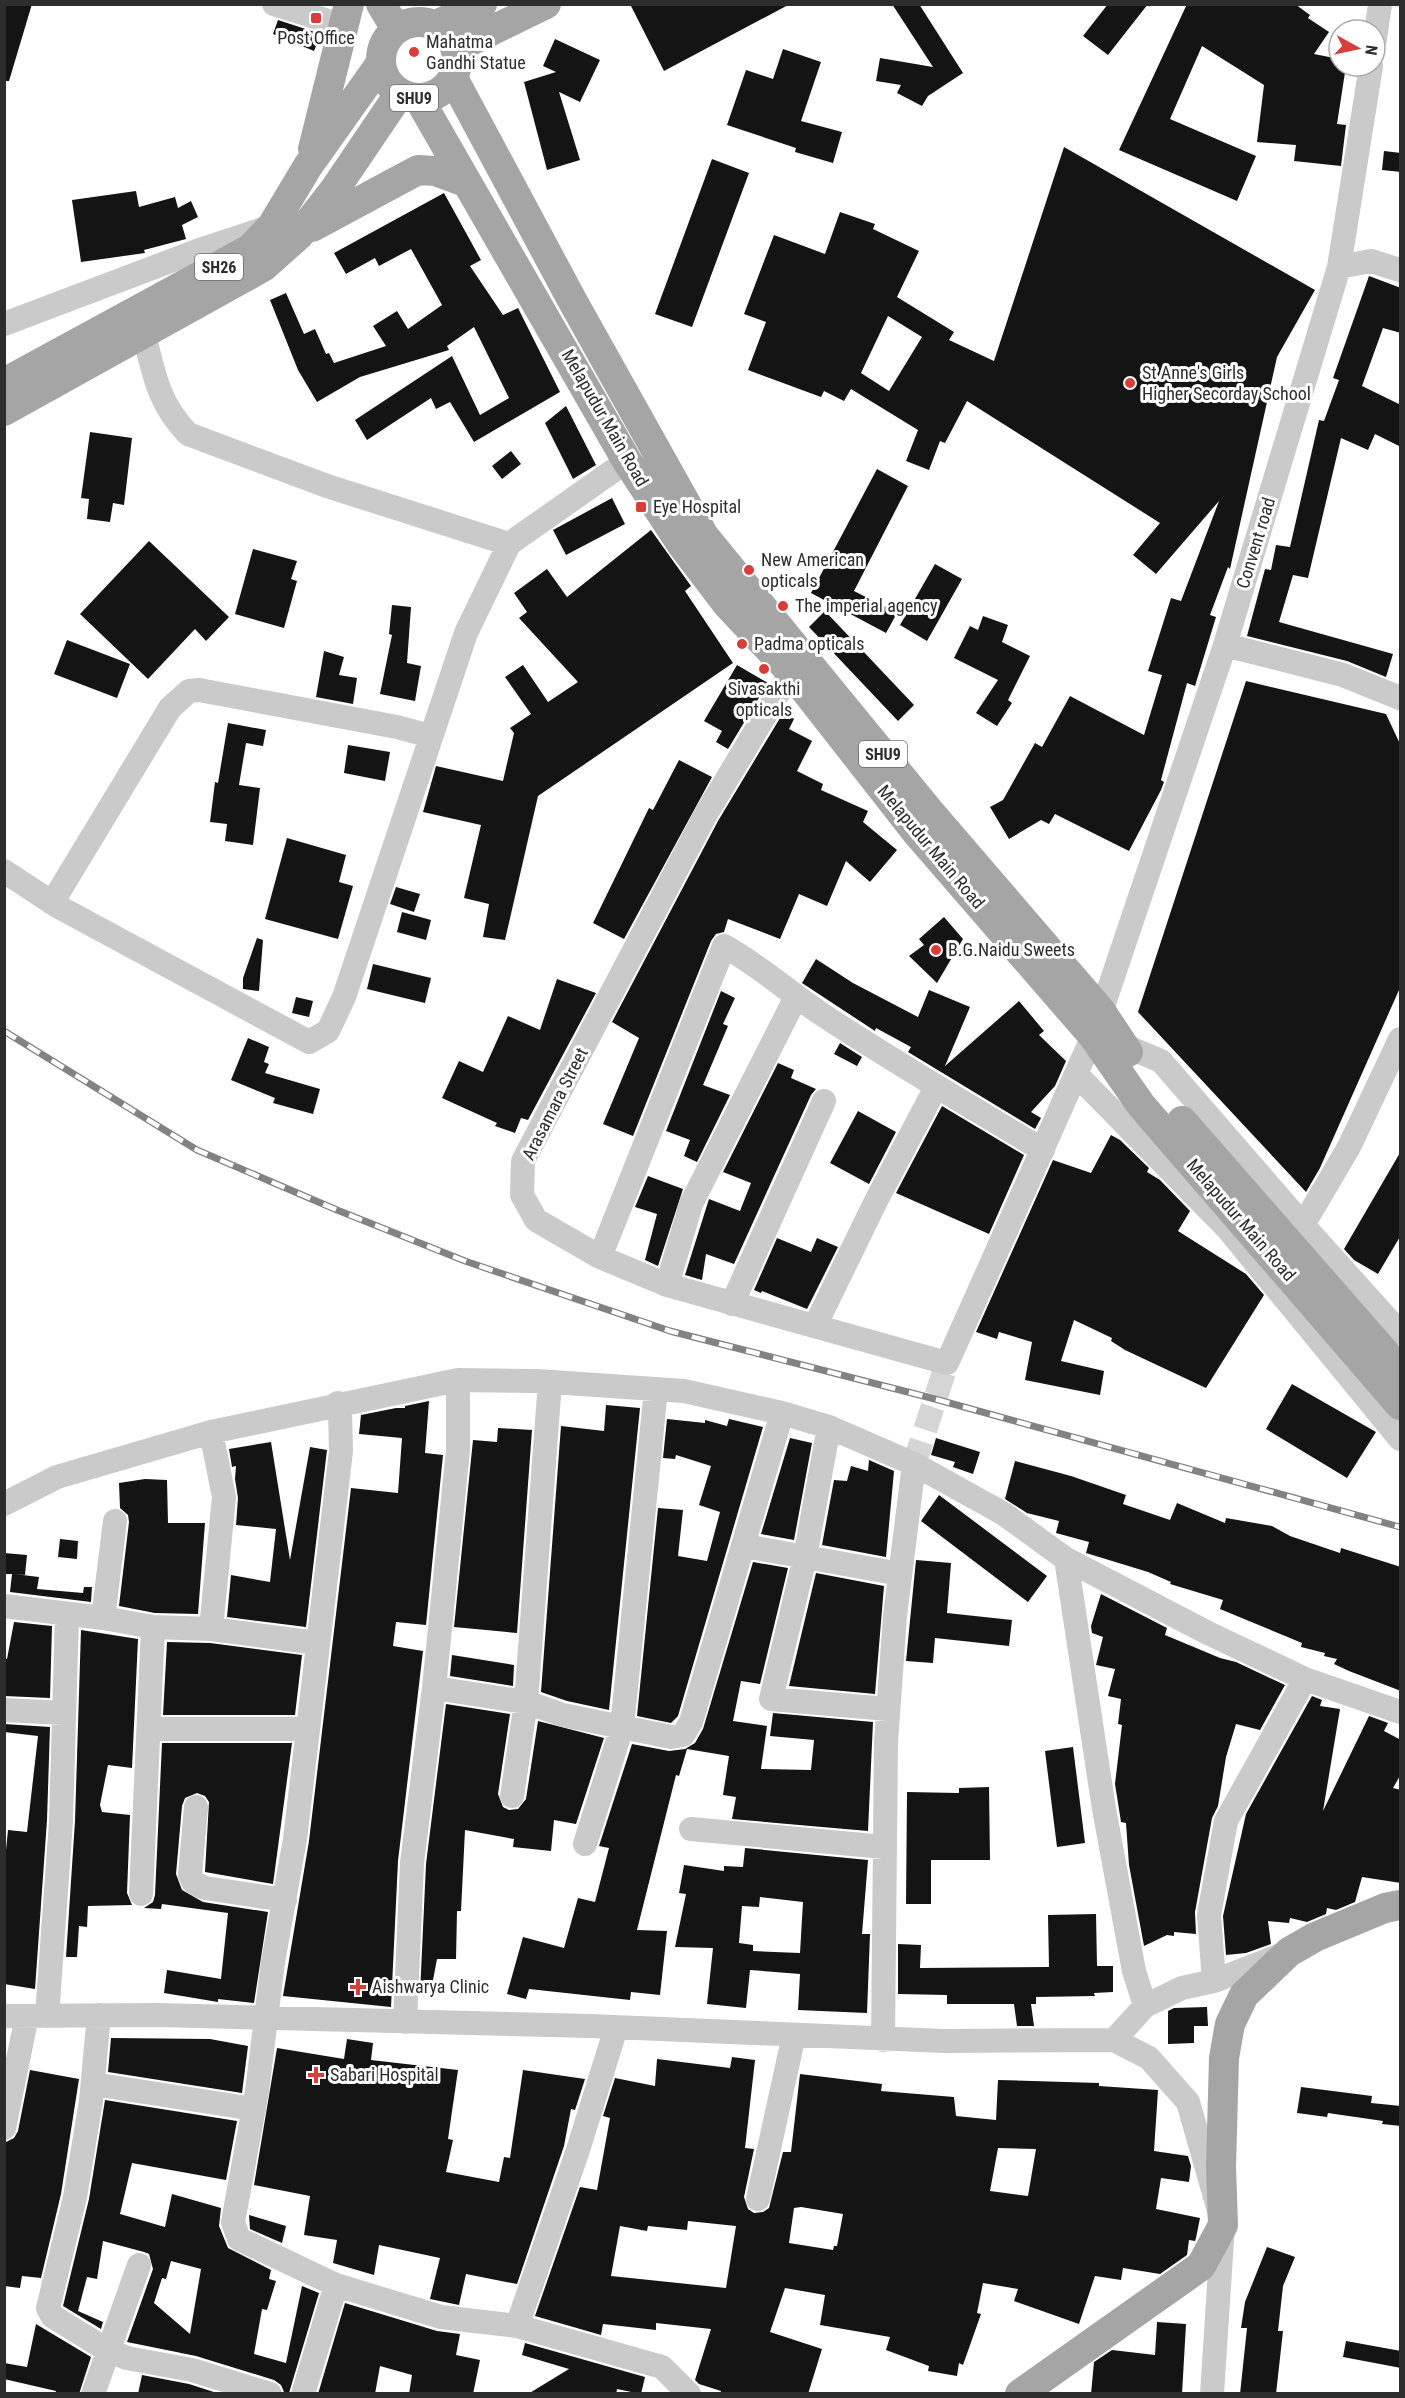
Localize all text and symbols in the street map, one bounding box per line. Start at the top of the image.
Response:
marker: Post Office [309,11,323,25]
north arrow [1327,18,1387,78]
place label: Post Office [277,27,355,48]
place label: Mahatma Gandhi Statue [426,31,526,73]
text: N [1361,44,1381,56]
marker: Mahatma Gandhi Statue [407,45,421,59]
road number: SHU9 [390,85,438,111]
road number: SH26 [195,254,243,280]
street label: Melapudur Main Road [558,345,653,490]
place label: St Anne's Girls Higher Secorday School [1142,362,1311,404]
marker: St Anne's Girls Higher Secorday School [1123,376,1137,390]
street label: Convent road [1232,495,1279,591]
place label: Eye Hospital [653,496,741,517]
marker: Eye Hospital [634,500,648,514]
place label: New American opticals [761,549,864,591]
marker: New American opticals [742,563,756,577]
place label: The imperial agency [795,595,938,616]
marker: The imperial agency [776,599,790,613]
place label: Padma opticals [754,633,864,654]
marker: Padma opticals [735,637,749,651]
marker: Sivasakthi opticals [757,662,771,676]
place label: Sivasakthi opticals [728,678,800,720]
road number: SHU9 [859,741,907,767]
street label: Melapudur Main Road [874,781,989,913]
place label: B.G.Naidu Sweets [948,939,1075,960]
marker: B.G.Naidu Sweets [929,943,943,957]
street label: Arasamara Street [517,1044,592,1163]
street label: Melapudur Main Road [1183,1154,1300,1285]
place label: Aishwarya Clinic [372,1976,489,1997]
marker: Aishwarya Clinic [349,1978,367,1996]
place label: Sabari Hospital [330,2064,439,2085]
marker: Sabari Hospital [307,2066,325,2084]

